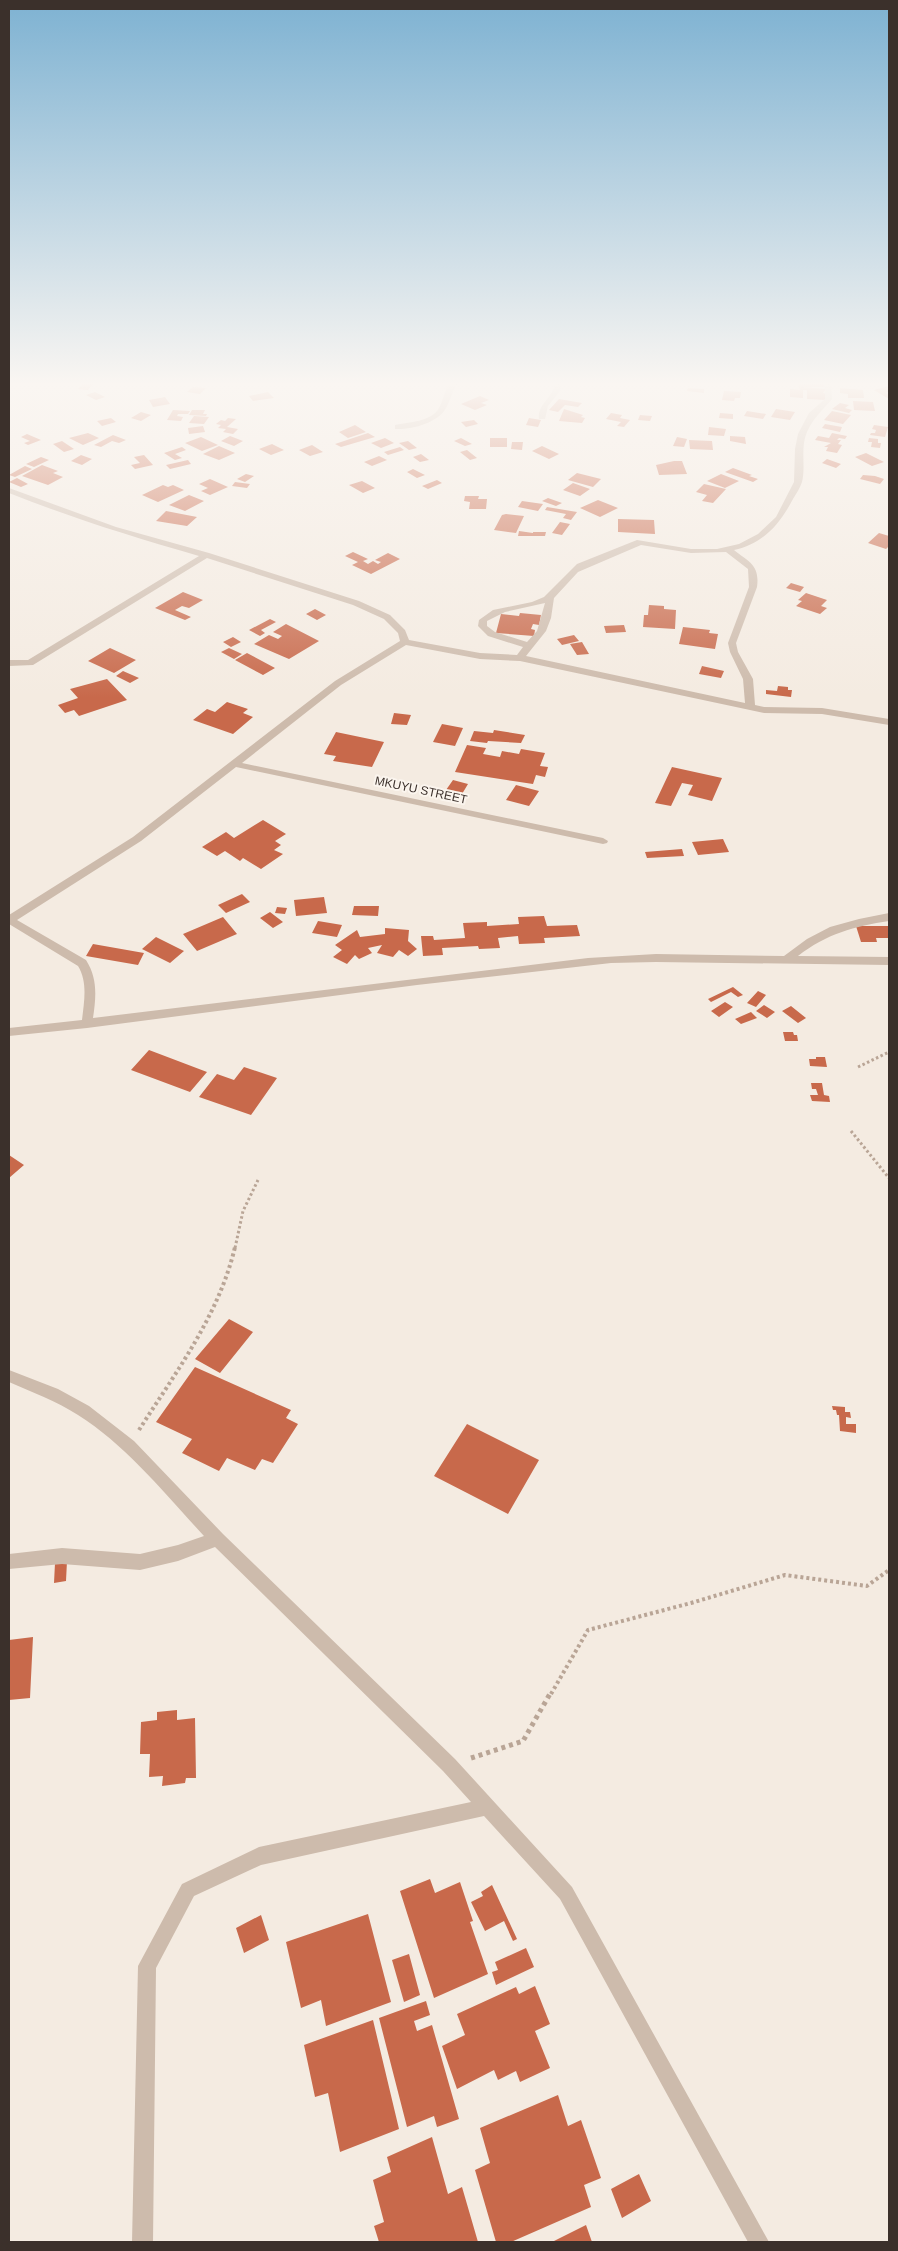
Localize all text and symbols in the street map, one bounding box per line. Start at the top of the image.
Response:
street label: MKUYU STREET [374,773,469,807]

